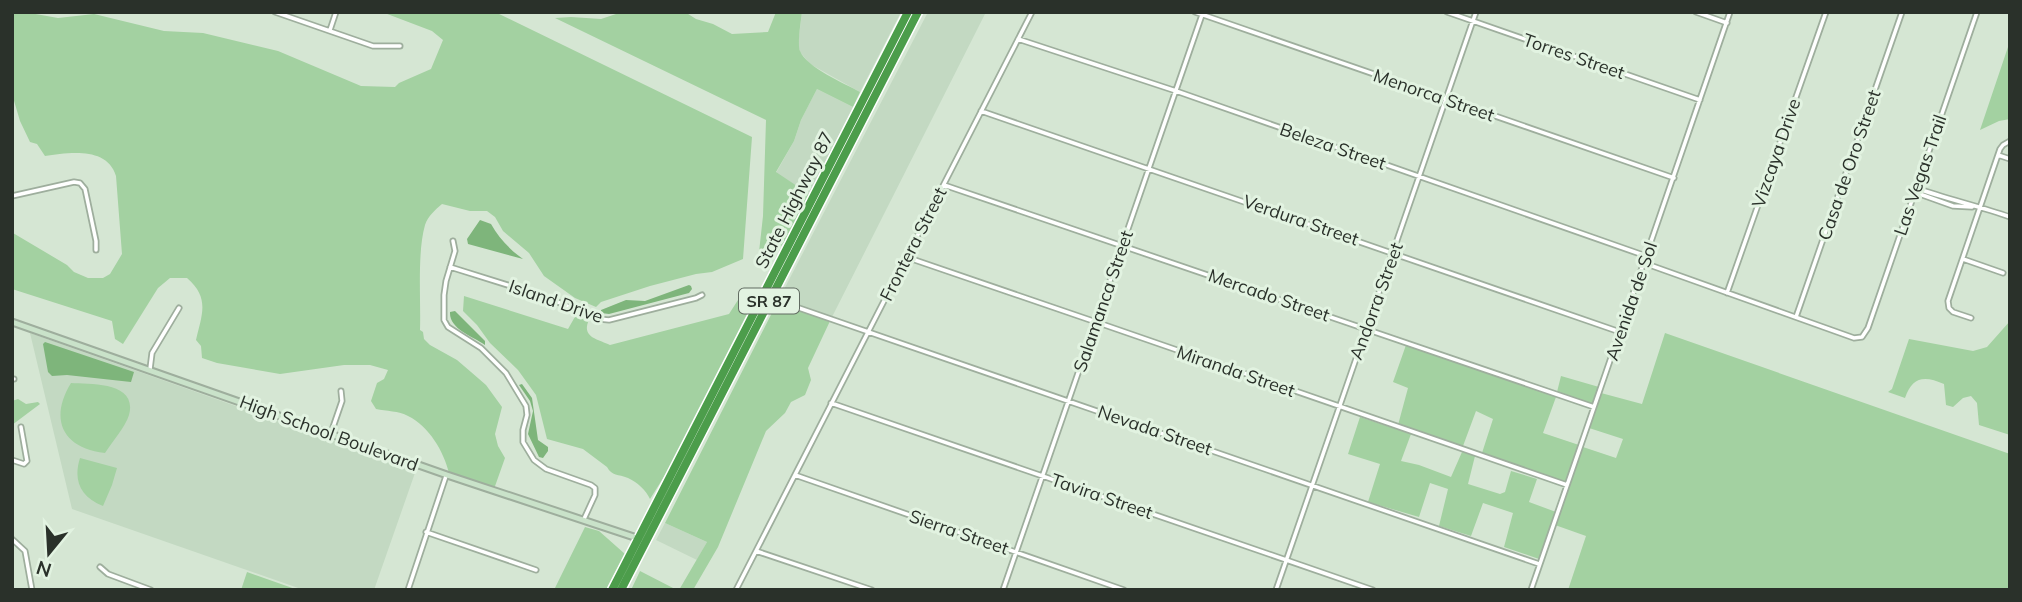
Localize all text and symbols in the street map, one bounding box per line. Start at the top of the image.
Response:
street label: Torres Street [1520,28,1628,84]
street label: Menorca Street [1370,64,1498,126]
street label: Casa de Oro Street [1812,87,1886,243]
street label: Vizcaya Drive [1747,95,1805,211]
street label: Las Vegas Trail [1889,112,1951,238]
street label: Beleza Street [1277,117,1389,175]
street label: State Highway 87 [750,128,838,272]
street label: Frontera Street [874,183,952,305]
street label: Verdura Street [1240,189,1362,251]
street label: Salamanca Street [1068,227,1138,375]
street label: Andorra Street [1344,239,1408,363]
street label: Avenida de Sol [1600,239,1662,363]
street label: Mercado Street [1205,263,1333,327]
street label: Island Drive [506,274,606,328]
road number: SR 87 [739,288,799,314]
street label: Miranda Street [1174,340,1298,402]
street label: High School Boulevard [236,390,422,476]
street label: Nevada Street [1095,400,1215,460]
street label: Tavira Street [1048,468,1156,524]
street label: Sierra Street [906,504,1012,560]
north arrow [14,518,84,588]
text: N [33,556,54,583]

